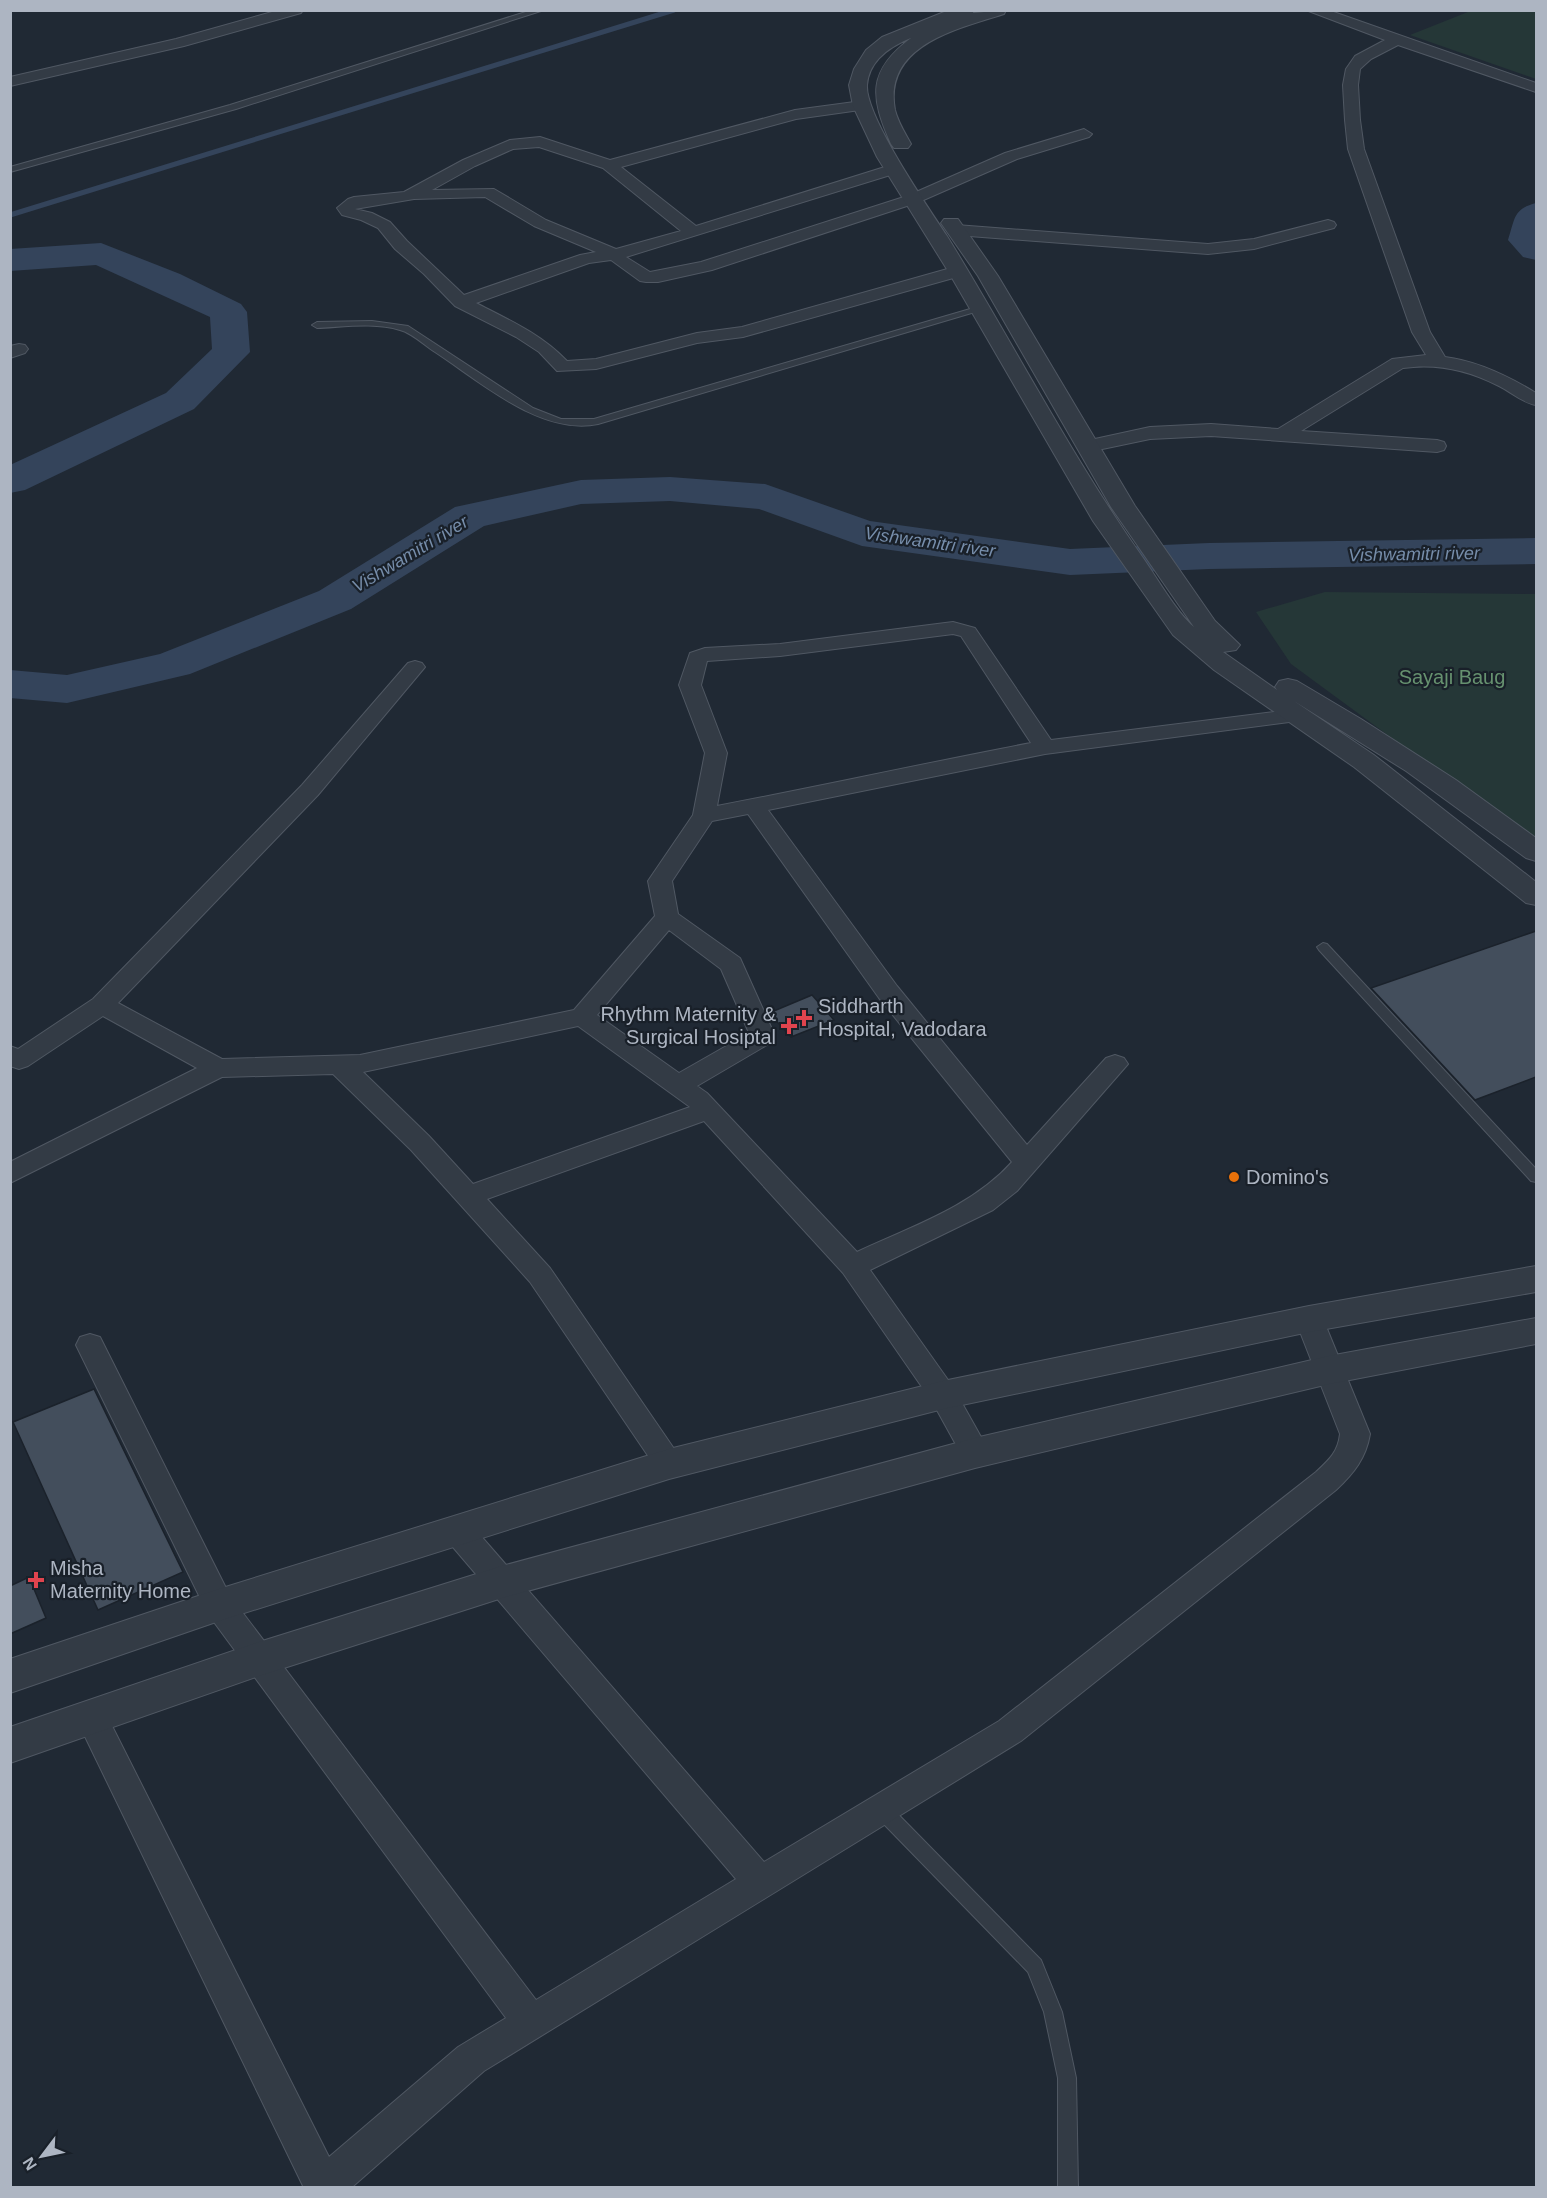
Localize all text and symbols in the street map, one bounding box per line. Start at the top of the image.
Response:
water label: Vishwamitri river [348,511,472,596]
water label: Vishwamitri river [863,523,998,561]
water label: Vishwamitri river [1348,543,1481,565]
park label: Sayaji Baug [1399,666,1505,688]
place label: Siddharth Hospital, Vadodara [818,995,988,1040]
place label: Rhythm Maternity & Surgical Hosiptal [600,1003,777,1048]
marker: Siddharth Hospital, Vadodara [795,1009,813,1027]
marker: Rhythm Maternity & Surgical Hosiptal [780,1017,798,1035]
place label: Domino's [1246,1166,1329,1188]
marker: Domino's [1227,1170,1241,1184]
place label: Misha Maternity Home [50,1557,191,1602]
marker: Misha Maternity Home [27,1571,45,1589]
north arrow [12,2126,72,2186]
text: N [19,2154,40,2173]

